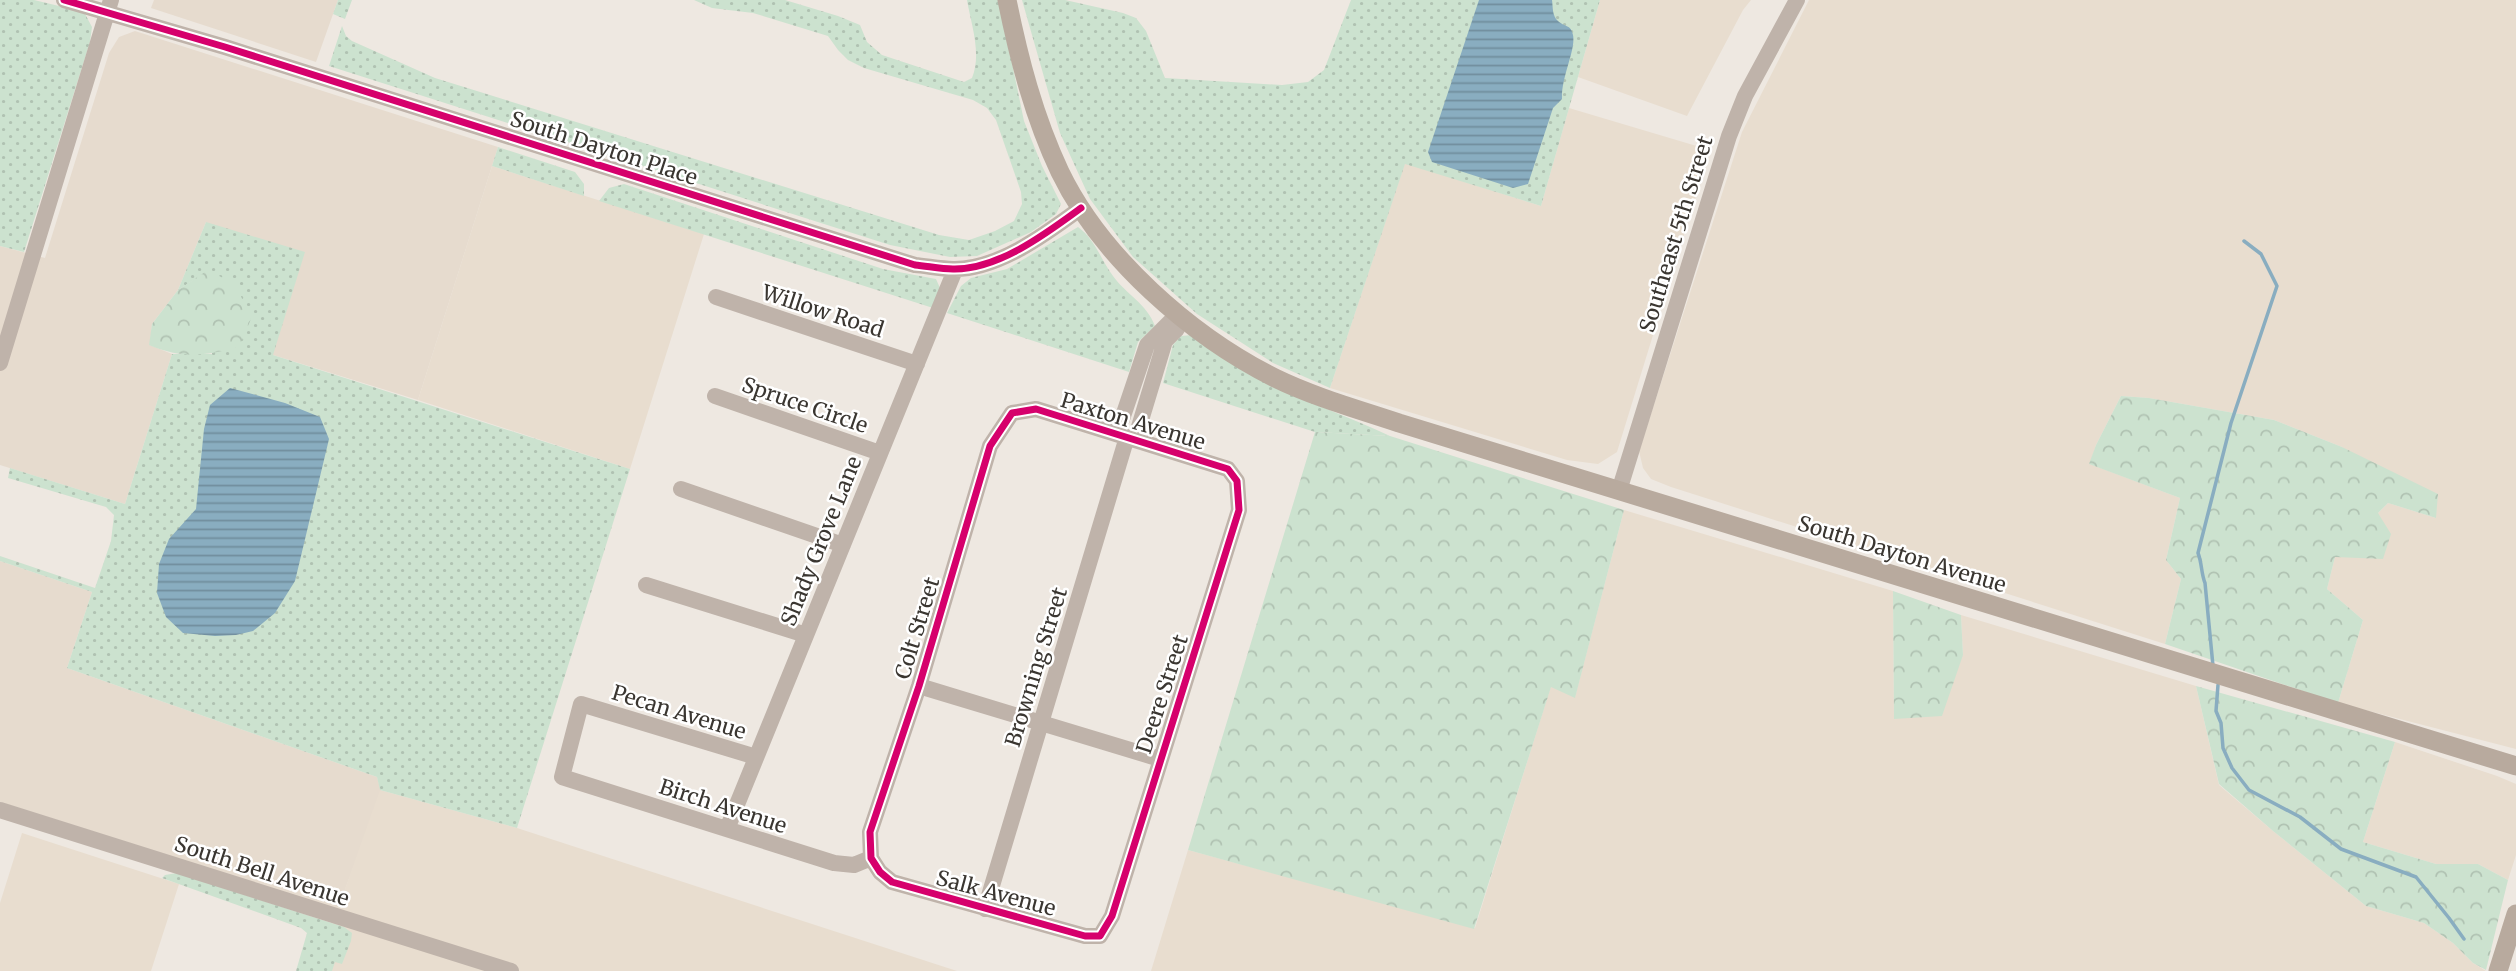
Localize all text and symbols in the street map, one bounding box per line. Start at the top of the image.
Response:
street label: South Dayton Place [507,105,701,191]
street label: Southeast 5th Street [1633,132,1719,336]
street label: Willow Road [758,278,888,343]
street label: Spruce Circle [739,371,871,439]
street label: Paxton Avenue [1057,386,1209,456]
street label: Shady Grove Lane [775,452,867,630]
street label: South Dayton Avenue [1795,509,2009,599]
street label: Colt Street [889,574,945,682]
street label: Browning Street [999,584,1073,750]
street label: Deere Street [1130,631,1194,757]
street label: Pecan Avenue [609,679,749,745]
street label: Birch Avenue [656,773,790,839]
street label: South Bell Avenue [171,830,353,912]
street label: Salk Avenue [933,864,1059,922]

